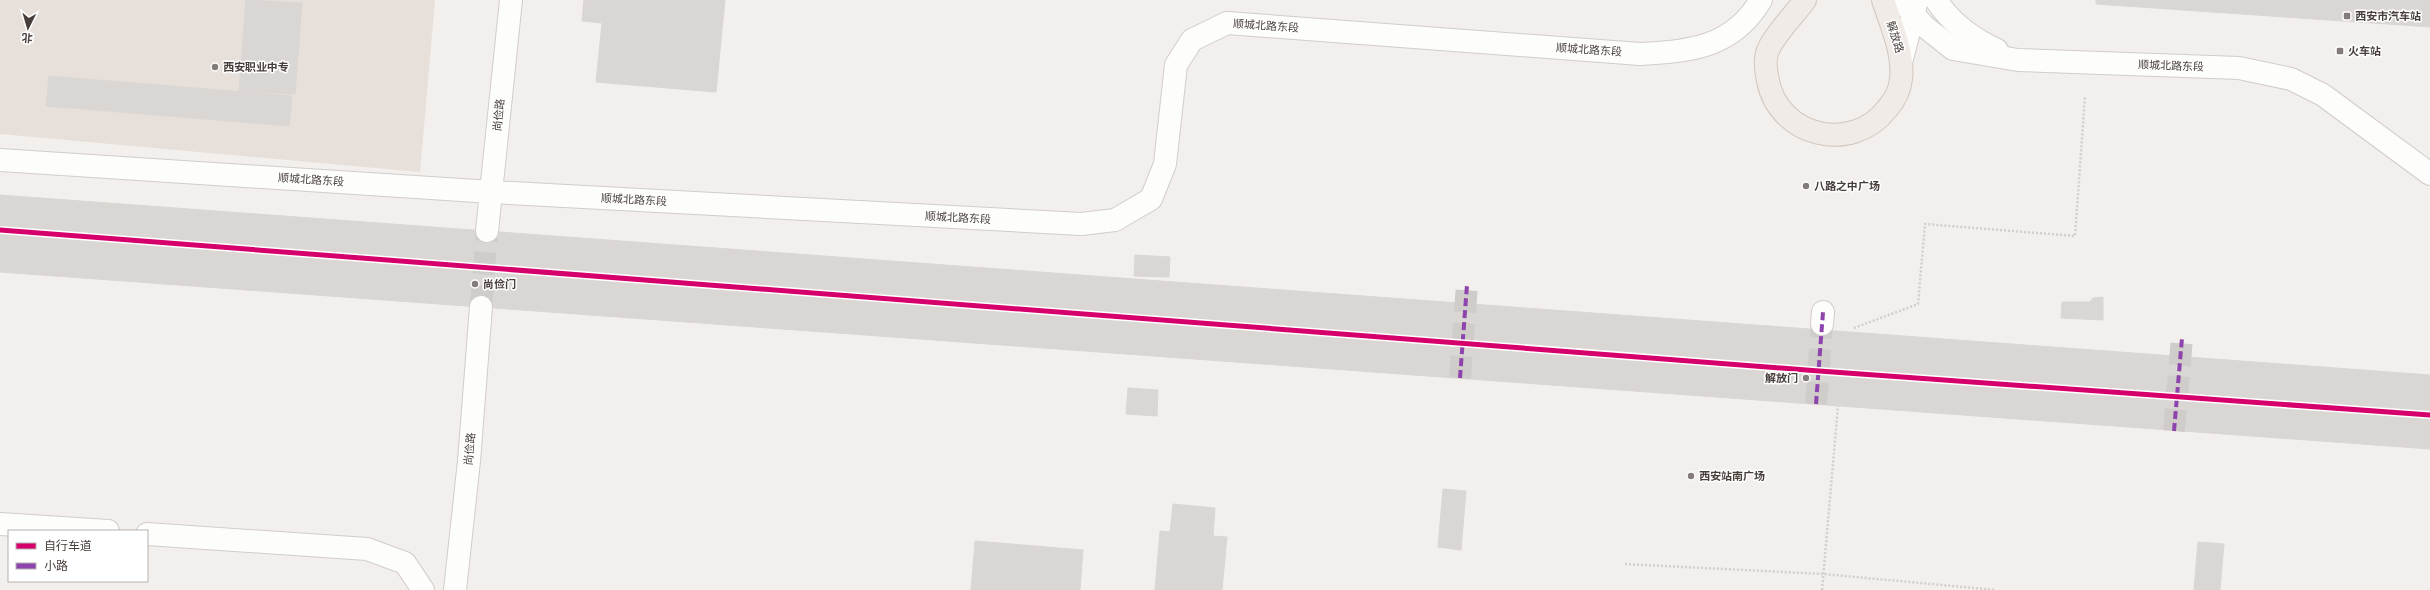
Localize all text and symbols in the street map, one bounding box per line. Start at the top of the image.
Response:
north arrow [8,8,48,48]
place label: 西安市汽车站 [2355,10,2421,23]
marker: 西安市汽车站 [2342,11,2352,21]
street label: 顺城北路东段 [1233,17,1299,35]
street label: 解放路 [1884,19,1906,55]
text: 北 [21,31,33,44]
street label: 顺城北路东段 [1556,41,1622,59]
place label: 火车站 [2348,45,2381,58]
marker: 火车站 [2335,46,2345,56]
street label: 顺城北路东段 [2138,58,2204,74]
place label: 西安职业中专 [223,61,289,74]
marker: 西安职业中专 [210,62,220,72]
street label: 尚俭路 [491,98,507,132]
street label: 顺城北路东段 [278,171,344,189]
place label: 八路之中广场 [1814,180,1880,193]
marker: 八路之中广场 [1801,181,1811,191]
street label: 顺城北路东段 [601,192,667,208]
street label: 顺城北路东段 [925,210,991,226]
place label: 尚俭门 [483,278,516,291]
marker: 尚俭门 [470,279,480,289]
place label: 解放门 [1765,372,1798,385]
marker: 解放门 [1801,373,1811,383]
street label: 尚俭路 [462,432,478,466]
place label: 西安站南广场 [1699,470,1765,483]
marker: 西安站南广场 [1686,471,1696,481]
legend [8,530,148,582]
text: 自行车道 [44,539,92,553]
text: 小路 [44,559,68,573]

